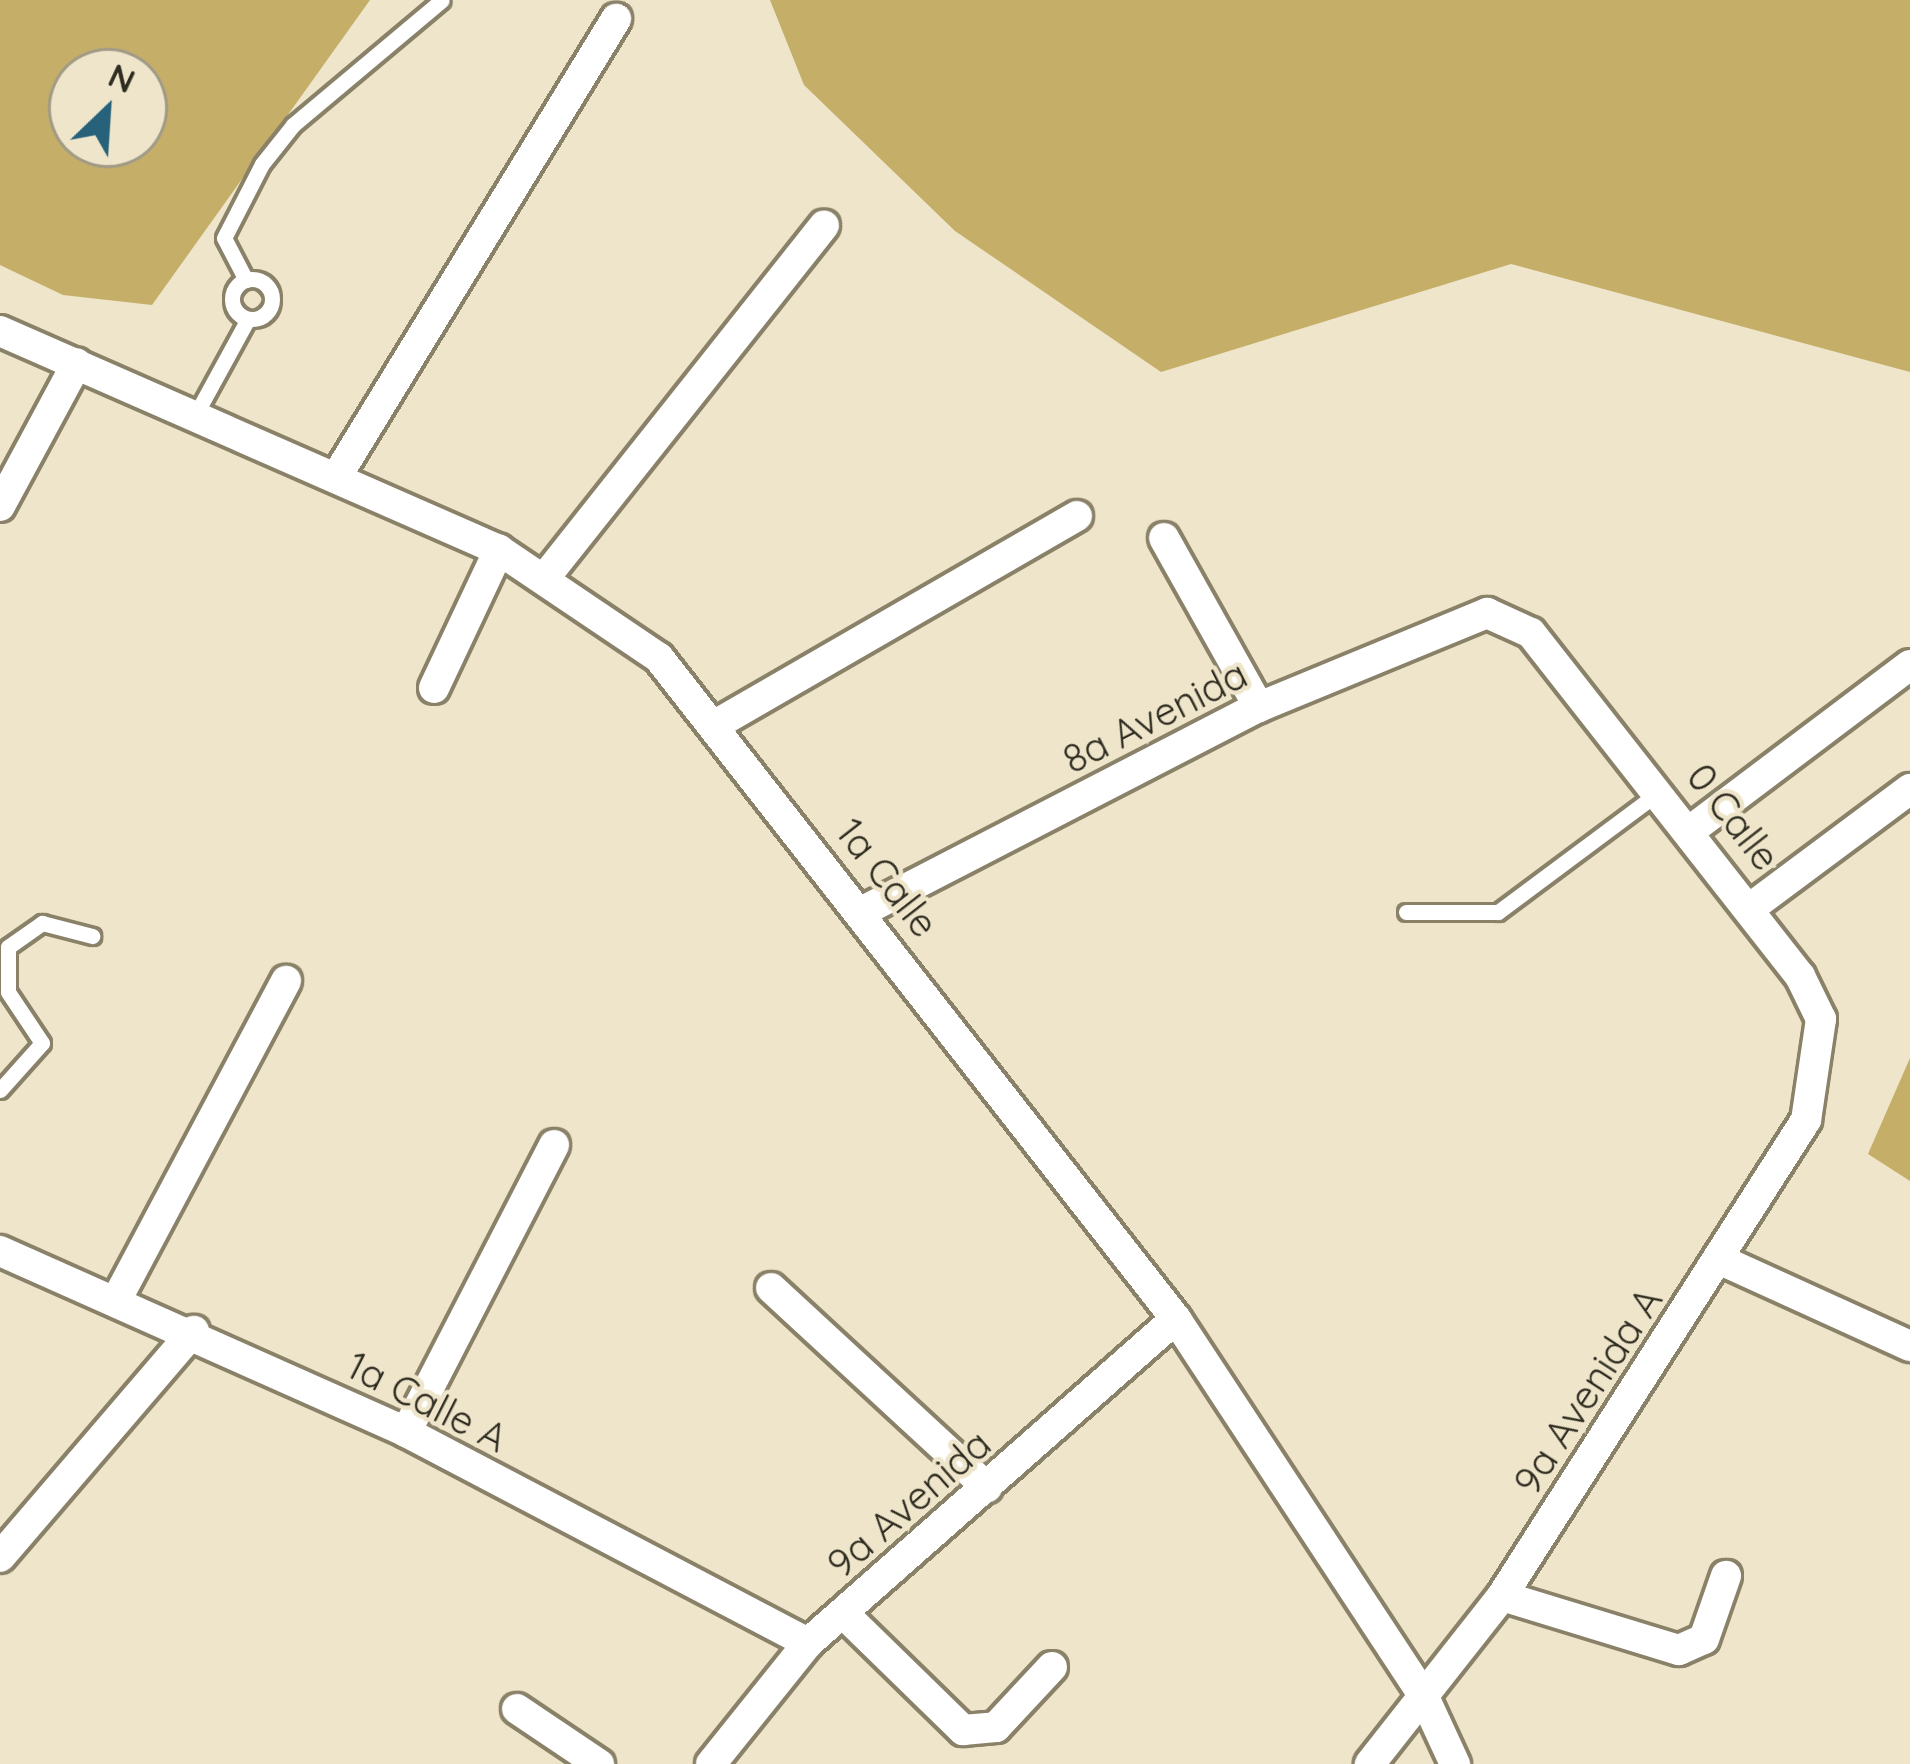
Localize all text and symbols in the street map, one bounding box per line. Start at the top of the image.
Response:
north arrow [48,48,168,168]
text: N [102,54,142,101]
street label: 8a Avenida [1055,651,1255,783]
street label: 0 Calle [1677,754,1789,880]
street label: 1a Calle [826,809,948,947]
street label: 9a Avenida A [1504,1279,1672,1503]
street label: 1a Calle A [339,1342,515,1462]
street label: 9a Avenida [818,1420,1000,1588]

